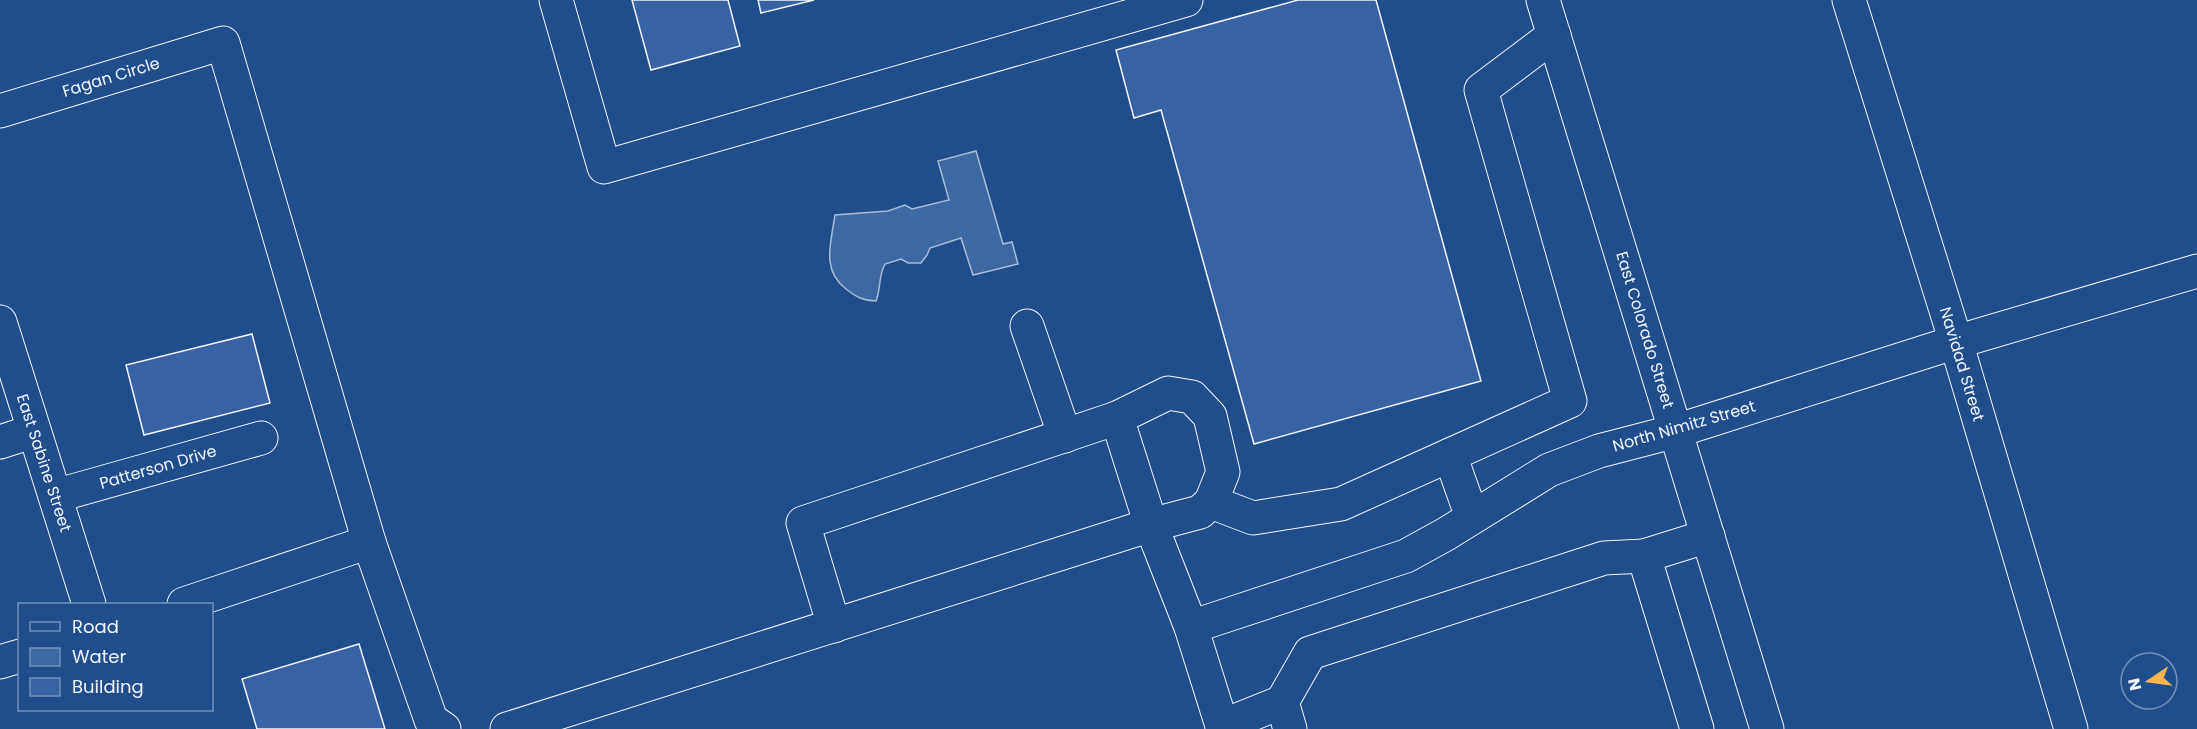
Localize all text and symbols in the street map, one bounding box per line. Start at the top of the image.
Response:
street label: Fagan Circle [59,51,163,103]
street label: East Colorado Street [1610,249,1680,412]
street label: Navidad Street [1934,304,1990,424]
street label: East Sabine Street [11,391,77,535]
street label: North Nimitz Street [1610,395,1758,457]
street label: Patterson Drive [97,439,219,495]
legend [18,603,213,711]
text: Road [72,614,119,639]
text: Water [72,644,126,669]
north arrow [2119,651,2179,711]
text: Building [72,674,144,699]
text: N [2122,676,2147,693]

